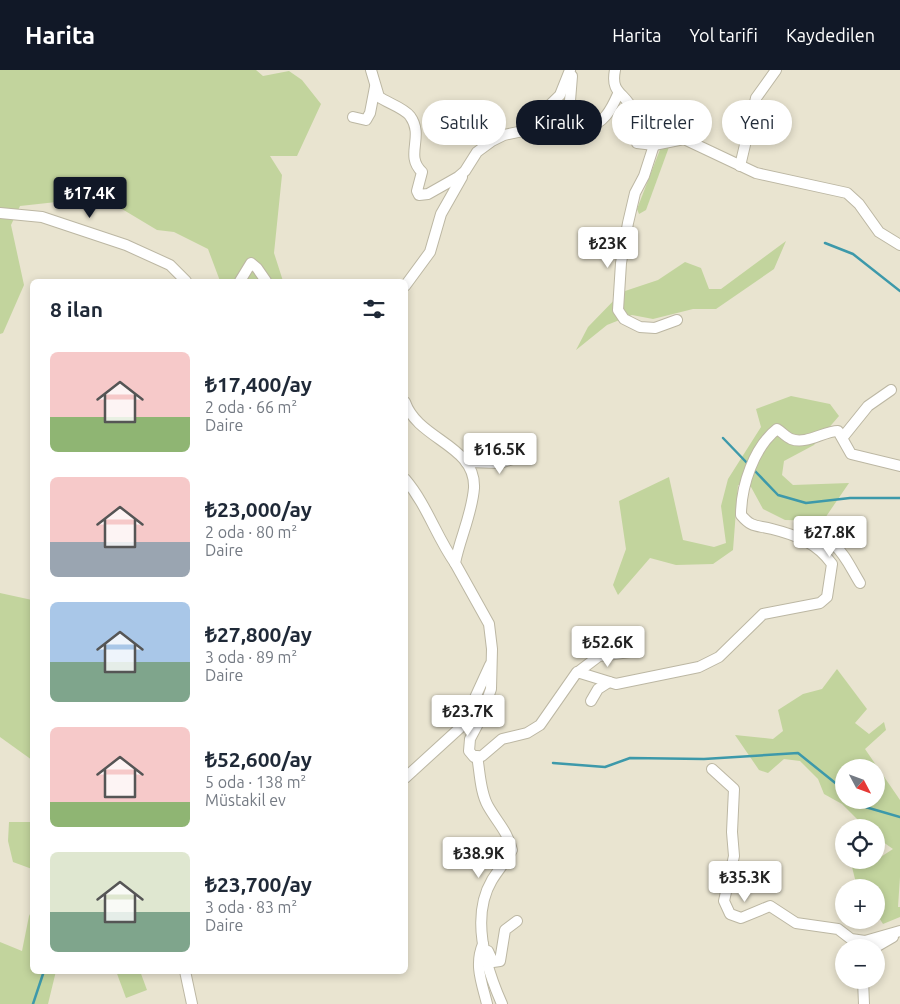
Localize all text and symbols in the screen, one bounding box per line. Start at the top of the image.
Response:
text: Harita [25,22,95,49]
text: Harita [612,25,661,45]
text: Yol tarifi [689,25,758,45]
text: Kaydedilen [786,25,875,45]
chip: Satılık [422,100,506,145]
chip: Kiralık [516,100,602,145]
chip: Filtreler [612,100,712,145]
chip: Yeni [722,100,792,145]
pin: ₺17.4K [49,176,131,219]
text: ₺17.4K [65,184,115,202]
pin: ₺23K [578,226,638,269]
text: ₺23K [589,234,627,252]
icon: filters [360,295,388,323]
text: 8 ilan [50,297,103,321]
icon: home [90,372,150,432]
text: ₺17,400/ay [205,372,312,396]
text: 2 oda · 66 m² [205,398,297,416]
text: Daire [205,416,243,434]
pin: ₺16.5K [459,432,541,475]
text: ₺16.5K [475,440,525,458]
icon: home [90,497,150,557]
text: ₺23,000/ay [205,497,312,521]
pin: ₺27.8K [789,516,871,558]
text: 2 oda · 80 m² [205,523,297,541]
text: ₺27.8K [805,523,855,541]
text: Daire [205,541,243,559]
icon: home [90,622,150,682]
text: ₺27,800/ay [205,622,312,646]
pin: ₺52.6K [567,626,649,668]
text: ₺52.6K [583,633,633,651]
text: 3 oda · 89 m² [205,648,297,666]
text: Daire [205,666,243,684]
pin: ₺23.7K [427,694,509,737]
text: ₺23.7K [443,702,493,720]
icon: home [90,747,150,807]
text: ₺52,600/ay [205,747,312,771]
north arrow [835,759,885,809]
map controls [835,759,885,989]
text: 5 oda · 138 m² [205,773,306,791]
text: Müstakil ev [205,791,286,809]
button: locate [835,819,885,869]
pin: ₺38.9K [438,836,520,879]
text: ₺38.9K [454,844,504,862]
pin: ₺35.3K [704,860,786,903]
text: ₺35.3K [720,868,770,886]
icon: home [90,872,150,932]
text: ₺23,700/ay [205,872,312,896]
button: + [835,879,885,929]
text: 3 oda · 83 m² [205,898,297,916]
text: Daire [205,916,243,934]
button: − [835,939,885,989]

